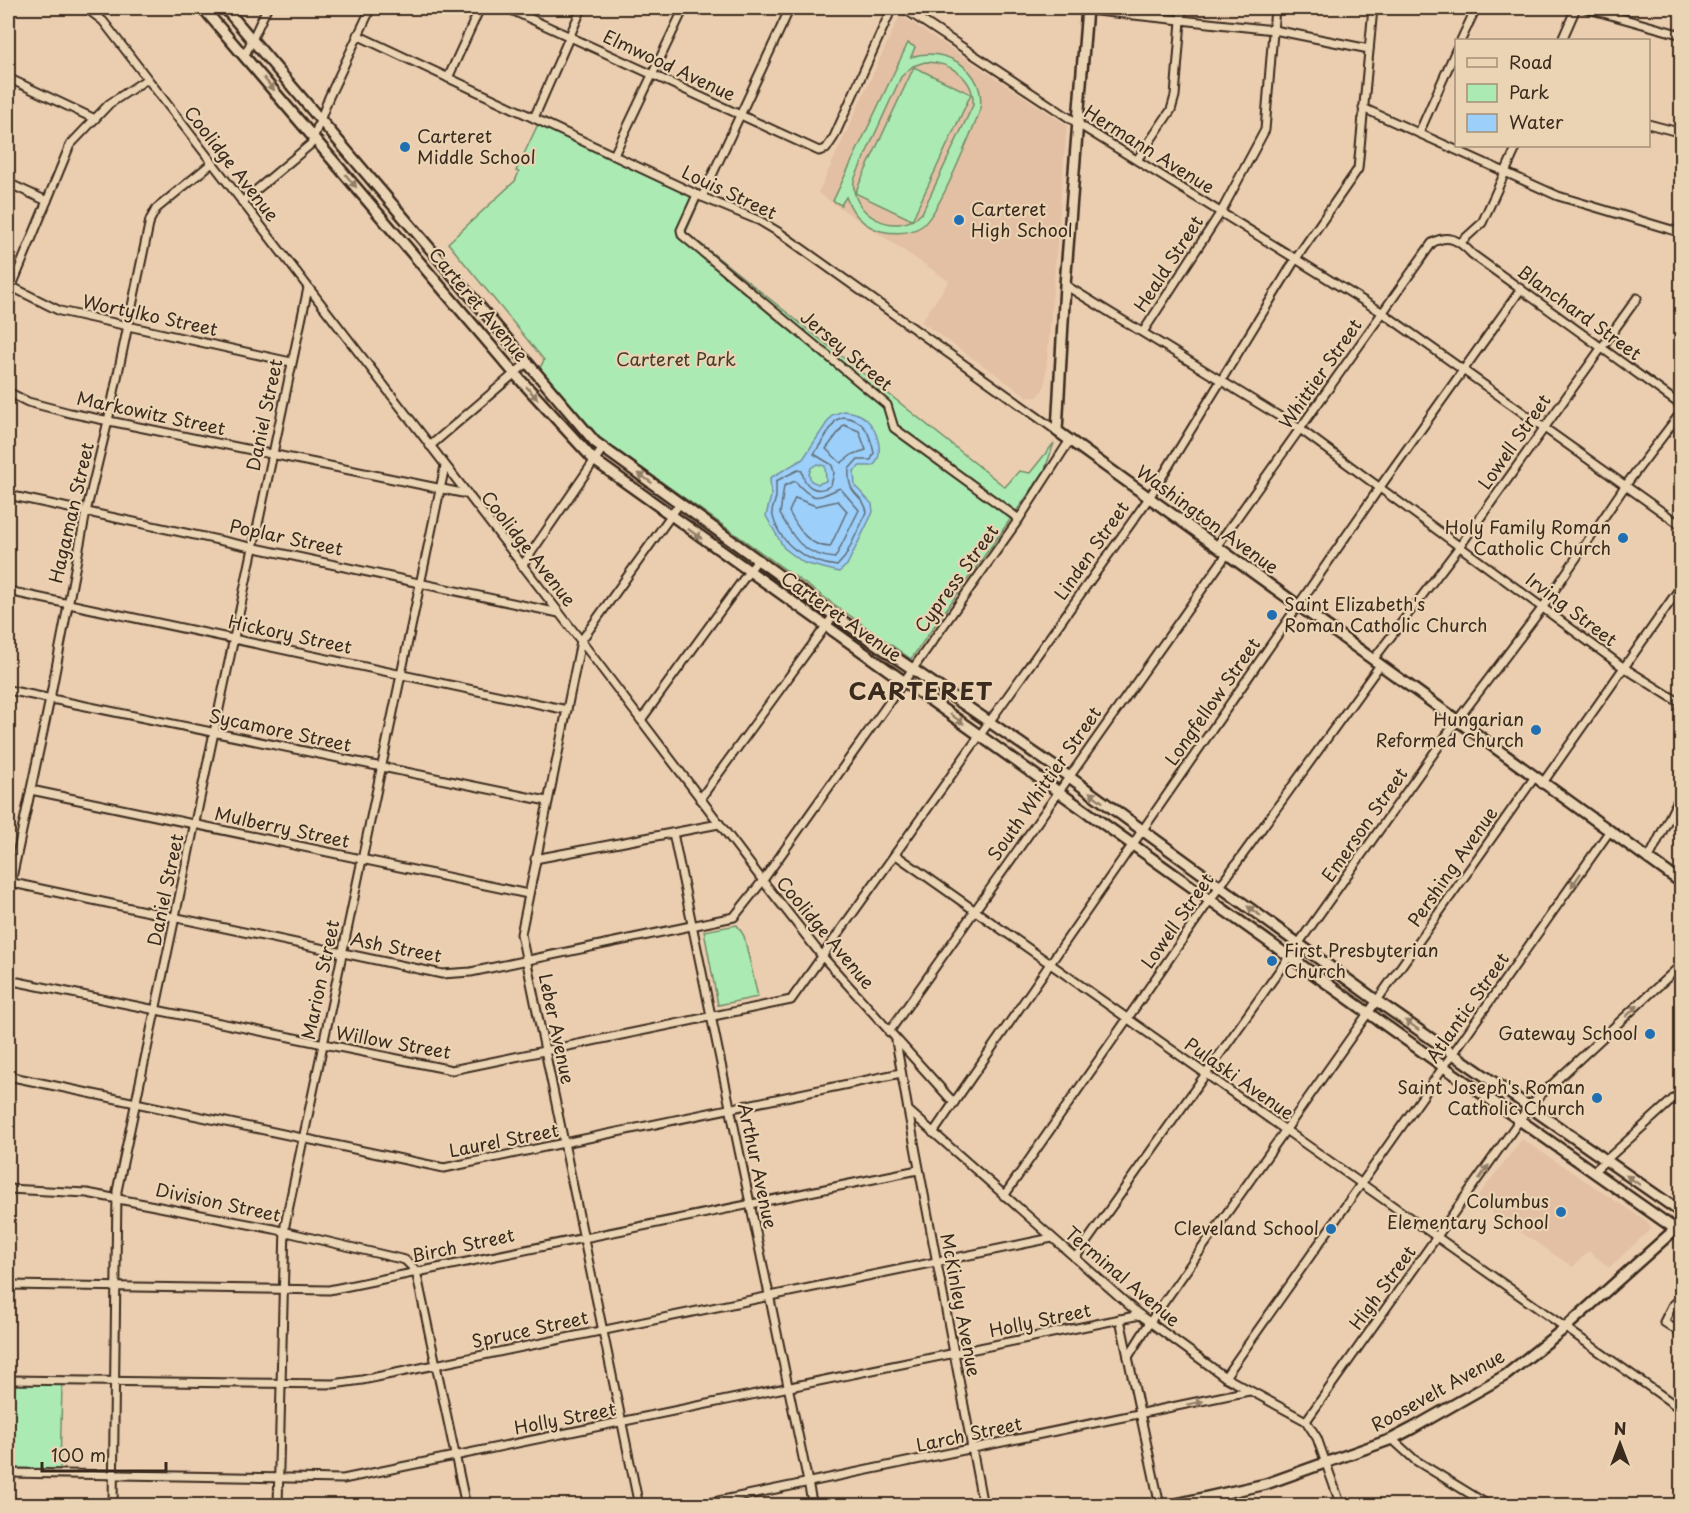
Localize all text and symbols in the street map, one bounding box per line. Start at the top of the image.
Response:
street label: Elmwood Avenue [599,22,740,107]
legend [1455,39,1650,147]
text: Road [1509,48,1553,75]
one-way arrow [262,76,275,92]
text: Park [1509,78,1549,105]
street label: Hermann Avenue [1079,98,1220,200]
street label: Coolidge Avenue [178,99,286,227]
text: Water [1509,108,1564,135]
place label: Carteret Middle School [417,122,536,170]
marker: Carteret Middle School [398,140,412,154]
street label: Louis Street [678,158,782,225]
one-way arrow [345,173,358,189]
place label: Carteret High School [971,195,1073,243]
street label: Heald Street [1126,210,1209,317]
marker: Carteret High School [952,213,966,227]
street label: Carteret Avenue [423,241,535,367]
street label: Blanchard Street [1512,257,1648,366]
street label: Wortylko Street [80,287,220,342]
street label: Jersey Street [795,303,899,397]
street label: Whittier Street [1272,313,1368,434]
park label: Carteret Park [616,345,736,372]
street label: Daniel Street [238,356,289,473]
street label: Markowitz Street [75,384,228,441]
one-way arrow [525,386,539,401]
street label: Lowell Street [1471,388,1557,494]
street label: Hagaman Street [41,439,100,586]
street label: Washington Avenue [1131,458,1285,580]
one-way arrow [638,472,654,484]
street label: Coolidge Avenue [475,484,583,612]
street label: Linden Street [1047,495,1135,605]
street label: Poplar Street [227,511,345,562]
place label: Holy Family Roman Catholic Church [1445,513,1611,561]
street label: Cypress Street [907,518,1004,638]
one-way arrow [688,527,703,539]
marker: Holy Family Roman Catholic Church [1616,531,1630,545]
street label: Carteret Avenue [776,564,908,668]
street label: Irving Street [1520,565,1623,652]
place label: Saint Elizabeth's Roman Catholic Church [1284,590,1488,638]
street label: Hickory Street [226,607,355,660]
marker: Saint Elizabeth's Roman Catholic Church [1265,608,1279,622]
street label: Longfellow Street [1158,632,1266,771]
district label: CARTERET [848,672,994,708]
street label: Sycamore Street [207,701,354,758]
street label: South Whittier Street [980,701,1107,866]
place label: Hungarian Reformed Church [1375,705,1524,753]
one-way arrow [949,713,964,725]
marker: Hungarian Reformed Church [1529,723,1543,737]
street label: Emerson Street [1314,761,1413,887]
one-way arrow [1088,791,1104,803]
street label: Mulberry Street [212,799,352,854]
street label: Pershing Avenue [1400,800,1503,932]
street label: Daniel Street [139,831,190,948]
street label: Lowell Street [1134,867,1220,973]
street label: Coolidge Avenue [771,870,882,995]
one-way arrow [1570,872,1582,888]
one-way arrow [1246,905,1262,917]
street label: Marion Street [294,917,345,1042]
street label: Ash Street [348,924,444,969]
place label: First Presbyterian Church [1284,936,1439,984]
street label: Atlantic Street [1419,947,1515,1068]
marker: First Presbyterian Church [1265,954,1279,968]
street label: Leber Avenue [533,971,582,1087]
one-way arrow [1624,1005,1639,1018]
street label: Willow Street [333,1018,453,1065]
one-way arrow [1404,1019,1420,1031]
place label: Gateway School [1498,1019,1638,1046]
marker: Gateway School [1643,1027,1657,1041]
street label: Pulaski Avenue [1180,1030,1300,1126]
place label: Saint Joseph's Roman Catholic Church [1397,1073,1585,1121]
marker: Saint Joseph's Roman Catholic Church [1590,1091,1604,1105]
street label: Arthur Avenue [732,1100,785,1231]
street label: Laurel Street [447,1116,561,1163]
one-way arrow [1478,1164,1490,1180]
street label: Division Street [153,1175,283,1228]
one-way arrow [1625,1175,1641,1186]
place label: Columbus Elementary School [1387,1187,1549,1235]
marker: Columbus Elementary School [1554,1205,1568,1219]
place label: Cleveland School [1173,1214,1319,1241]
street label: Terminal Avenue [1059,1219,1187,1332]
street label: Birch Street [409,1220,517,1269]
marker: Cleveland School [1324,1222,1338,1236]
street label: McKinley Avenue [934,1231,989,1379]
street label: High Street [1342,1239,1422,1335]
street label: Holly Street [986,1296,1093,1343]
street label: Spruce Street [469,1303,590,1354]
street label: Roosevelt Avenue [1366,1342,1509,1438]
street label: Holly Street [511,1394,618,1441]
one-way arrow [1186,1397,1204,1407]
street label: Larch Street [913,1409,1024,1458]
north arrow [1590,1414,1650,1474]
text: N [1614,1416,1626,1440]
scale bar [42,1435,166,1473]
text: 100 m [51,1441,106,1468]

